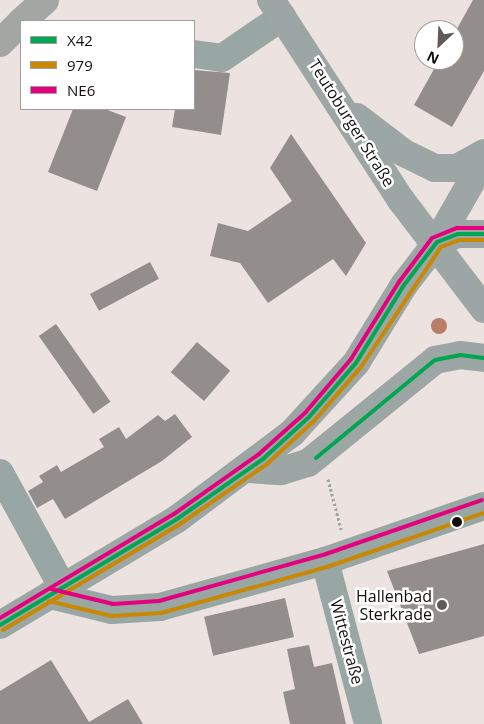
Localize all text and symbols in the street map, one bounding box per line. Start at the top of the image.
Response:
legend [20,20,195,110]
north arrow [414,20,464,70]
text: X42 [67,30,93,50]
text: N [424,47,442,69]
text: 979 [67,55,93,75]
street label: Teutoburger Straße [305,56,399,190]
text: NE6 [67,80,95,100]
unlabelled marker [452,517,462,527]
place label: Hallenbad Sterkrade [356,586,432,624]
street label: Wittestraße [326,598,368,686]
marker: Hallenbad Sterkrade [436,599,448,611]

